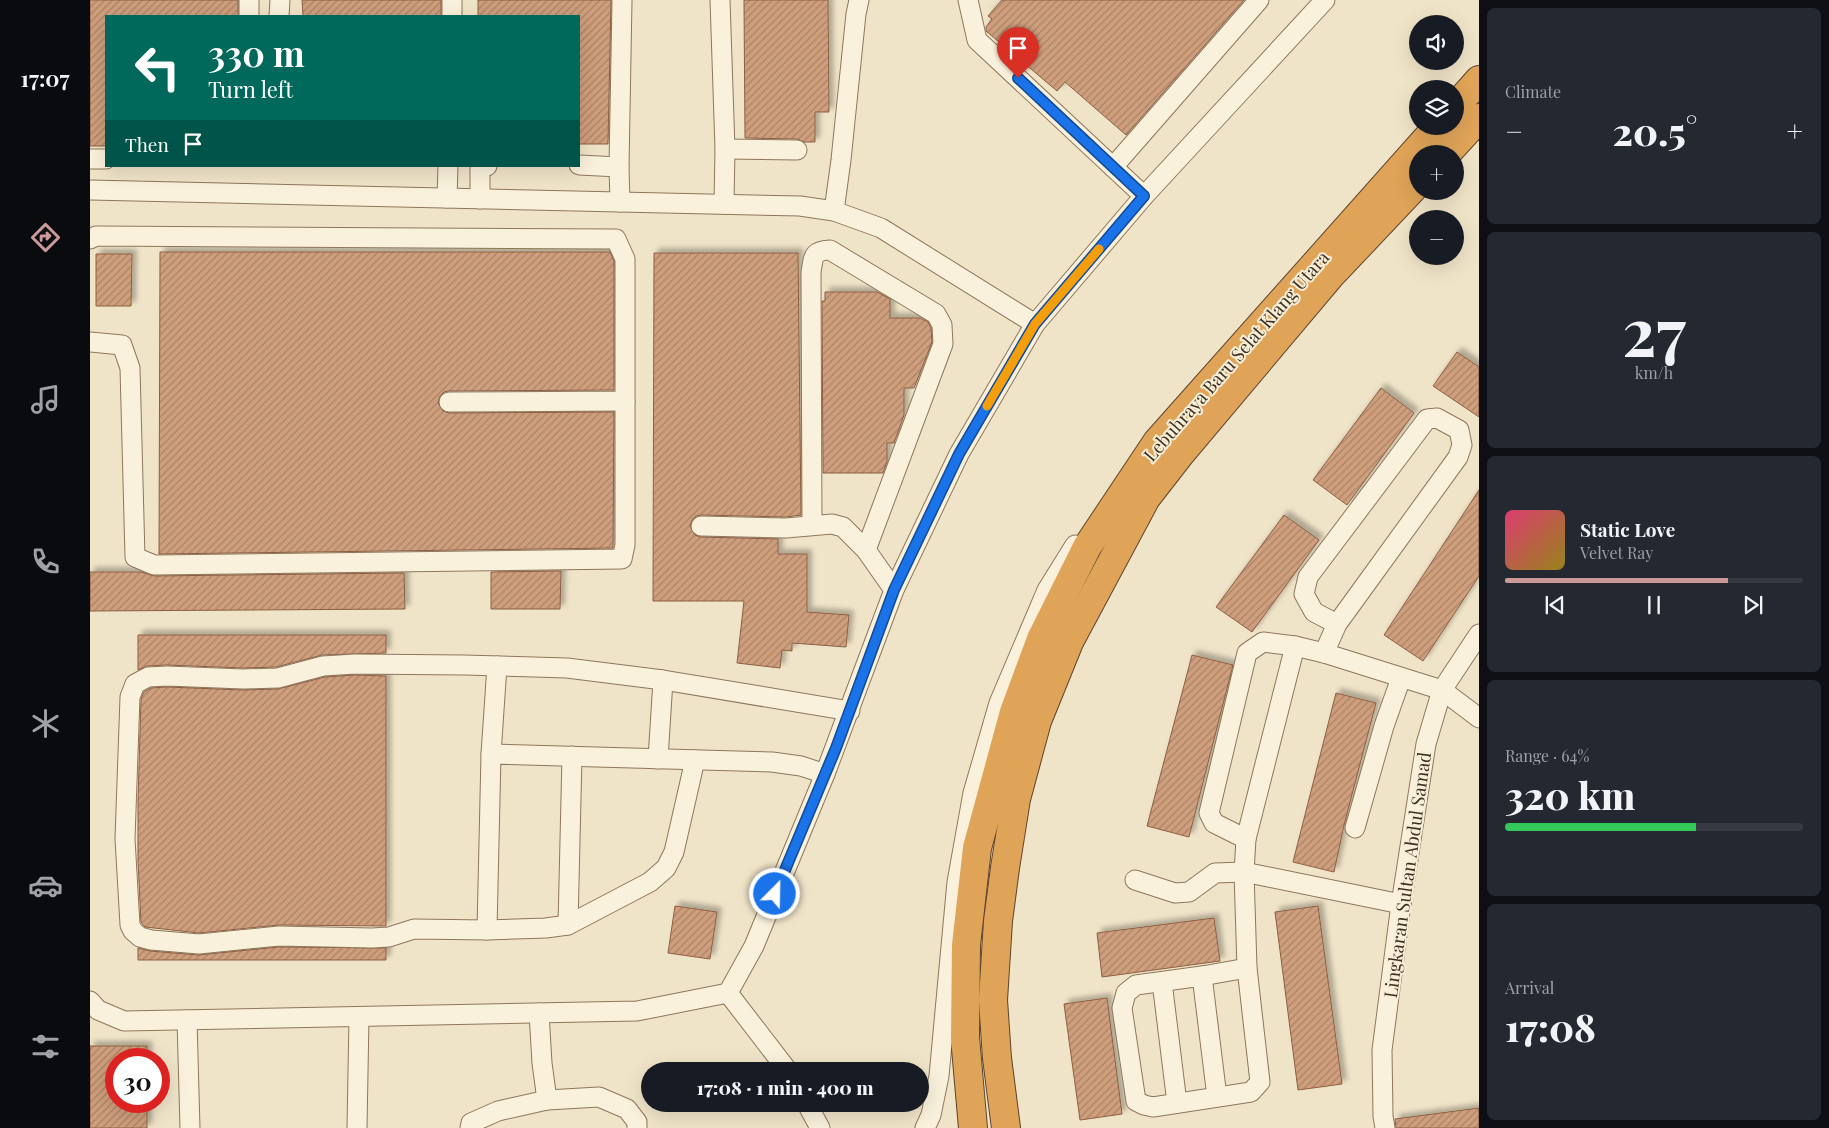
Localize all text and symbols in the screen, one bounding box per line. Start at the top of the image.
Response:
map controls [1409,15,1464,265]
button: sound [1409,15,1464,70]
pin [997,27,1039,78]
text: 330 m [208,29,305,76]
icon: arrive [1004,34,1032,62]
icon: left [125,35,190,100]
text: 17:07 [20,63,70,93]
text: Turn left [208,74,293,104]
button: layers [1409,80,1464,135]
text: Climate [1505,81,1561,102]
text: 20.5° [1612,105,1697,156]
text: − [1505,112,1523,149]
text: + [1787,112,1803,149]
icon: arrive [179,130,207,158]
text: Then [125,131,169,157]
button: + [1409,145,1464,200]
button: − [1409,210,1464,265]
icon: directions [28,220,63,255]
street label: Lebuhraya Baru Selat Klang Utara [1138,246,1334,466]
text: 27 [1622,286,1686,372]
text: km/h [1635,362,1673,383]
icon: music [28,382,63,417]
text: Static Love [1580,516,1675,542]
text: Velvet Ray [1580,542,1653,563]
icon: phone [28,544,63,579]
icon: previous [1541,591,1569,619]
icon: pause [1640,591,1668,619]
icon: next [1739,591,1767,619]
icon: climate [28,706,63,741]
text: Range · 64% [1505,745,1589,766]
street label: Lingkaran Sultan Abdul Samad [1378,750,1436,1000]
text: 320 km [1505,769,1635,820]
position arrow [748,867,800,919]
icon: car [28,868,63,903]
text: Arrival [1505,977,1554,998]
text: 17:08 [1505,1001,1596,1052]
icon: filters [28,1029,63,1064]
speed limit sign: 30 [105,1048,170,1113]
text: 17:08 · 1 min · 400 m [697,1074,873,1100]

